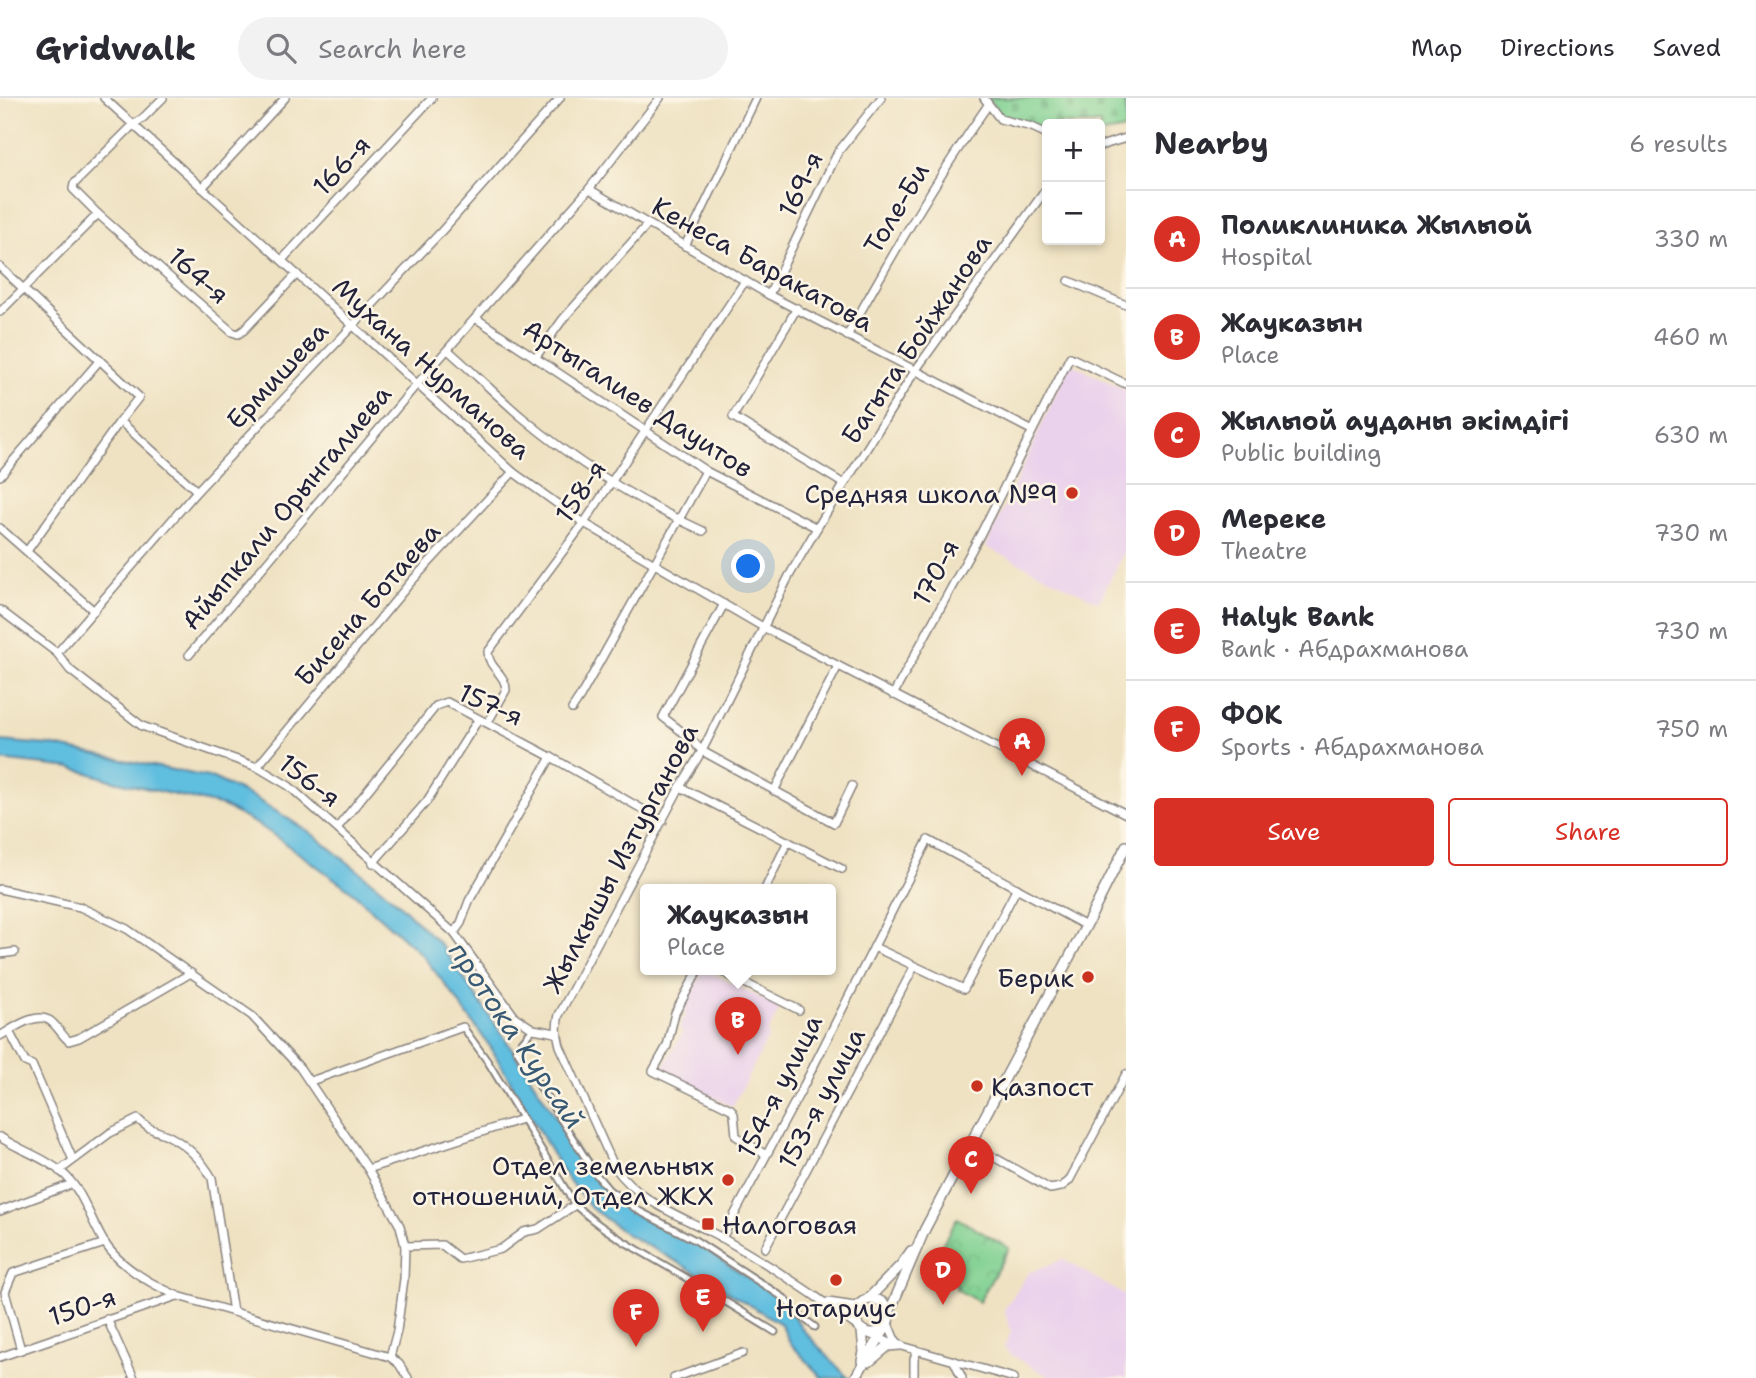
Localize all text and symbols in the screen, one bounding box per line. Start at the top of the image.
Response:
search box [238,17,728,80]
text: Gridwalk [35,26,196,71]
icon: search [262,29,300,67]
text: Search here [318,31,467,66]
text: Map [1411,32,1462,64]
text: Directions [1500,32,1615,64]
text: Saved [1653,32,1721,64]
map controls [1042,119,1105,245]
button: + [1042,119,1105,182]
text: Nearby [1154,123,1269,164]
street label: 166-я [304,127,378,203]
text: 6 results [1629,129,1728,159]
street label: 169-я [769,145,831,223]
street label: Толе-Би [855,156,937,260]
button: − [1042,182,1105,245]
street label: Кенеса Баракатова [646,188,880,340]
text: Поликлиника Жылыой [1221,207,1532,242]
text: A [1168,224,1186,254]
text: 330 m [1654,224,1728,254]
street label: Багыта Бойжанова [833,227,999,451]
street label: 164-я [161,239,237,311]
text: Hospital [1221,242,1312,272]
street label: Мухана Нурманова [325,269,539,467]
text: Жауказын [1221,305,1363,340]
street label: Артыгалиев Дауитов [516,311,760,485]
street label: Ермишева [218,314,336,436]
text: B [1170,322,1184,352]
text: 460 m [1653,322,1728,352]
text: Place [1221,340,1280,370]
street label: Айыпкали Орынгалиева [173,377,399,637]
text: Жылыой ауданы әкімдігі [1221,403,1569,438]
text: C [1170,420,1184,450]
text: 630 m [1654,420,1728,450]
text: Public building [1221,438,1381,468]
street label: 158-я [546,453,614,529]
place label: Средняя школа №9 [805,476,1058,511]
marker: Средняя школа №9 [1064,485,1080,501]
text: Мереке [1221,501,1326,536]
street label: Бисена Ботаева [286,515,448,693]
text: D [1169,518,1185,548]
text: 730 m [1654,518,1728,548]
street label: 170-я [903,533,967,611]
text: Theatre [1221,536,1308,566]
your location [731,549,765,583]
text: Halyk Bank [1221,599,1375,634]
text: E [1169,616,1185,646]
text: 730 m [1654,616,1728,646]
text: Bank · Абдрахманова [1221,634,1468,664]
street label: 157-я [453,674,529,734]
text: ФОК [1221,697,1282,732]
text: F [1170,714,1184,744]
text: 750 m [1655,714,1728,744]
street label: Жылкышы Изтурганова [534,717,706,999]
pin: A [999,718,1045,776]
text: Sports · Абдрахманова [1221,732,1484,762]
street label: 156-я [272,745,348,815]
button: Save [1154,798,1434,866]
button: Share [1448,798,1728,866]
popup [640,884,836,975]
text: Жауказын [667,897,809,932]
text: Place [667,932,726,962]
water label: протока Курсай [440,934,594,1136]
place label: Берик [997,960,1074,995]
marker: Берик [1080,969,1096,985]
pin: B [715,997,761,1055]
street label: 154-я улица [728,1008,830,1164]
street label: 153-я улица [769,1021,873,1175]
place label: Қазпост [991,1069,1094,1104]
marker: Қазпост [969,1078,985,1094]
pin: C [948,1136,994,1194]
place label: Отдел земельных отношений, Отдел ЖКХ [412,1148,714,1213]
marker: Отдел земельных отношений, Отдел ЖКХ [720,1172,736,1188]
place label: Налоговая [722,1207,857,1242]
marker: Налоговая [700,1216,716,1232]
pin: D [920,1247,966,1305]
marker: Нотариус [828,1272,844,1288]
pin: E [680,1274,726,1332]
street label: 150-я [44,1278,120,1334]
pin: F [613,1289,659,1347]
place label: Нотариус [775,1290,897,1325]

